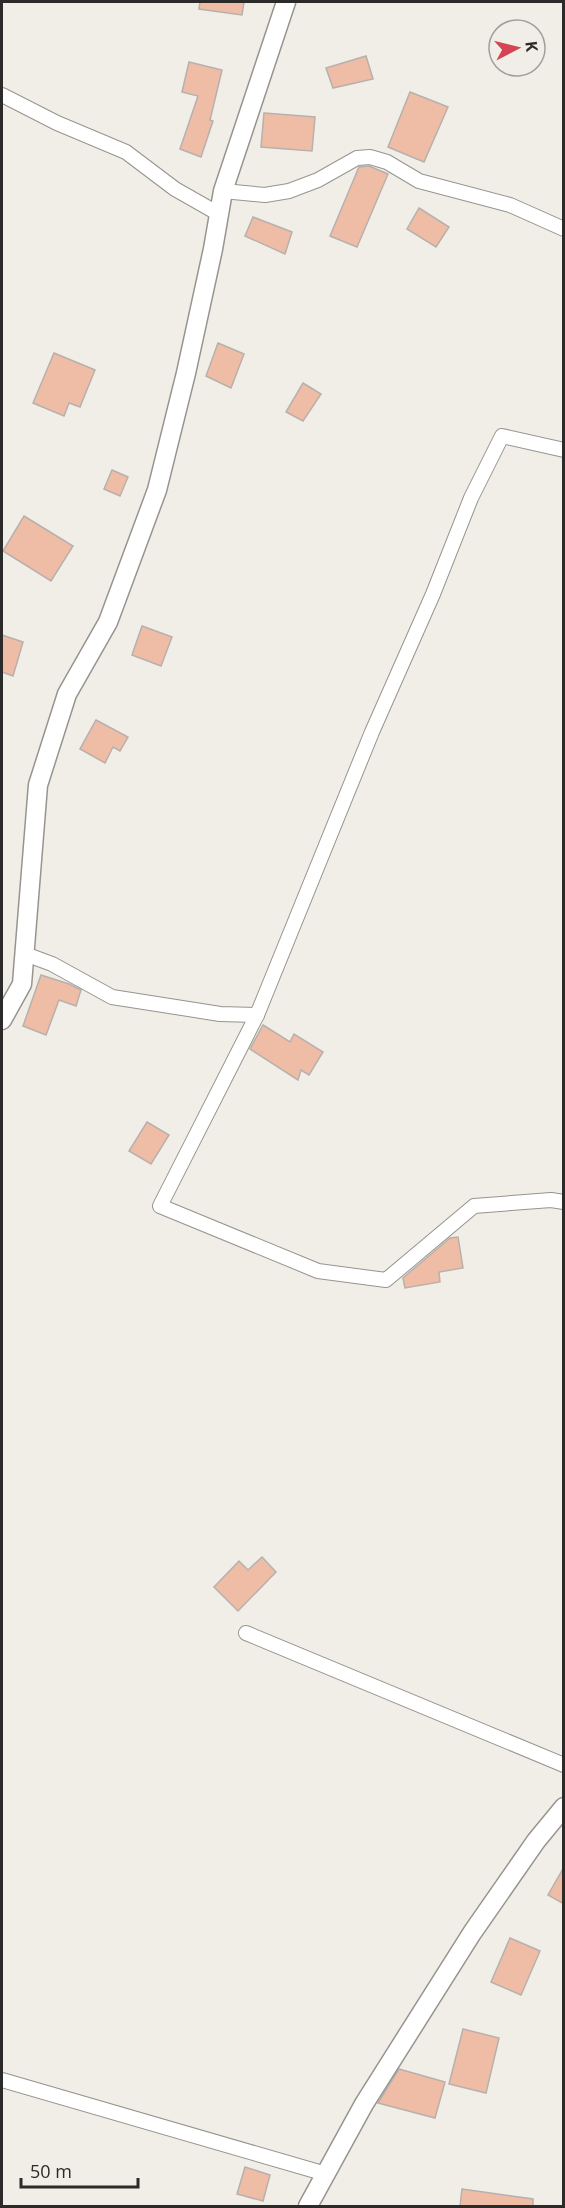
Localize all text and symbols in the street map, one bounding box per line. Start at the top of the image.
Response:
north arrow [487,18,547,78]
text: K [520,40,543,53]
scale bar [21,2151,138,2189]
text: 50 m [30,2159,72,2183]

